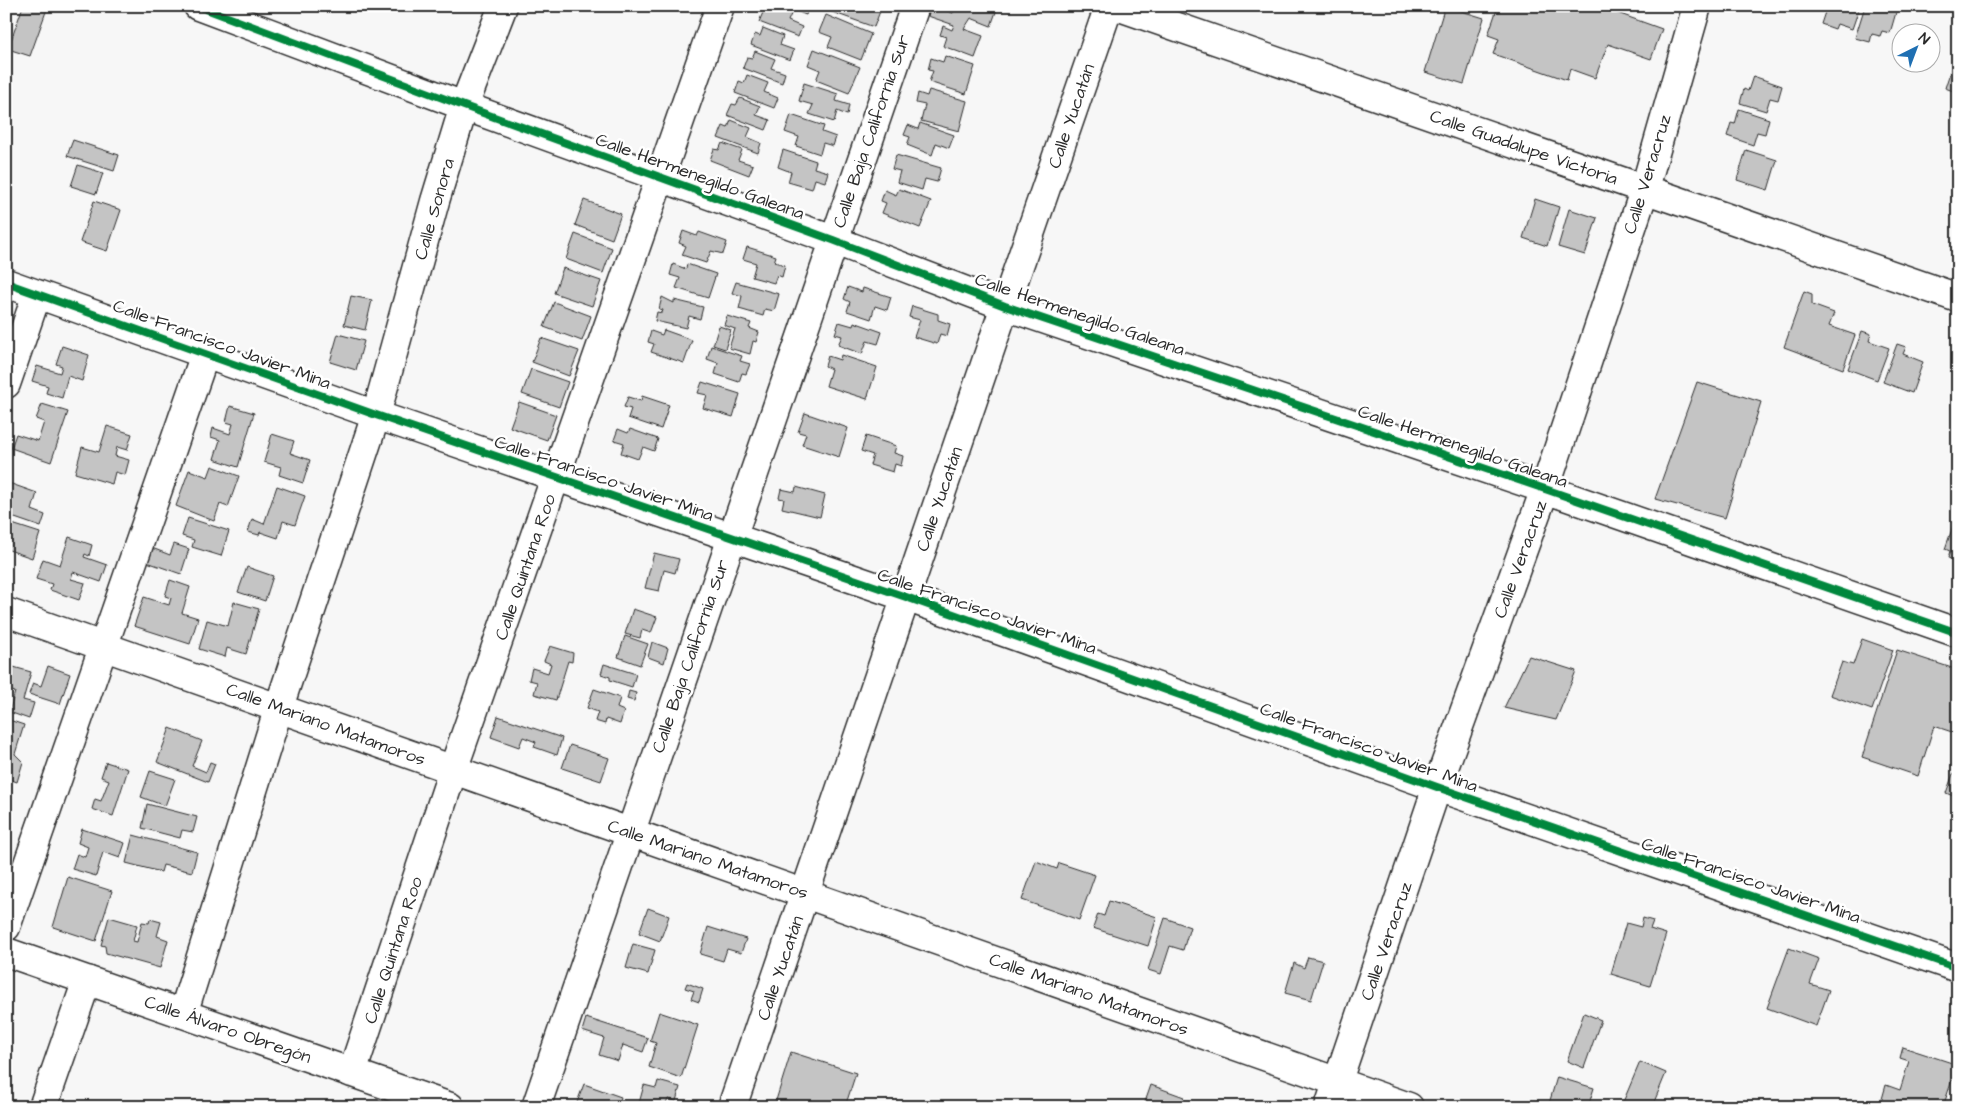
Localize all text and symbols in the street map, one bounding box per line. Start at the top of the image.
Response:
north arrow [1892,22,1942,72]
text: N [1914,29,1934,50]
street label: Calle Baja California Sur [827,31,916,231]
street label: Calle Yucatán [1042,60,1101,172]
street label: Calle Guadalupe Victoria [1427,104,1621,191]
street label: Calle Veracruz [1617,111,1678,237]
street label: Calle Hermenegildo Galeana [592,127,808,227]
street label: Calle Sonora [408,156,461,263]
street label: Calle Hermenegildo Galeana [971,267,1188,363]
street label: Calle Francisco Javier Mina [109,293,334,396]
street label: Calle Hermenegildo Galeana [1354,399,1571,495]
street label: Calle Francisco Javier Mina [491,429,717,528]
street label: Calle Yucatán [910,443,969,555]
street label: Calle Quintana Roo [489,491,562,644]
street label: Calle Veracruz [1488,497,1553,622]
street label: Calle Baja California Sur [646,556,735,756]
street label: Calle Francisco Javier Mina [874,562,1100,661]
street label: Calle Mariano Matamoros [223,677,429,772]
street label: Calle Francisco Javier Mina [1256,696,1481,799]
street label: Calle Mariano Matamoros [604,813,811,906]
street label: Calle Francisco Javier Mina [1638,831,1864,930]
street label: Calle Quintana Roo [358,873,429,1027]
street label: Calle Veracruz [1354,878,1419,1004]
street label: Calle Yucatán [751,912,810,1024]
street label: Calle Mariano Matamoros [986,947,1192,1042]
street label: Calle Álvaro Obregón [141,989,315,1071]

